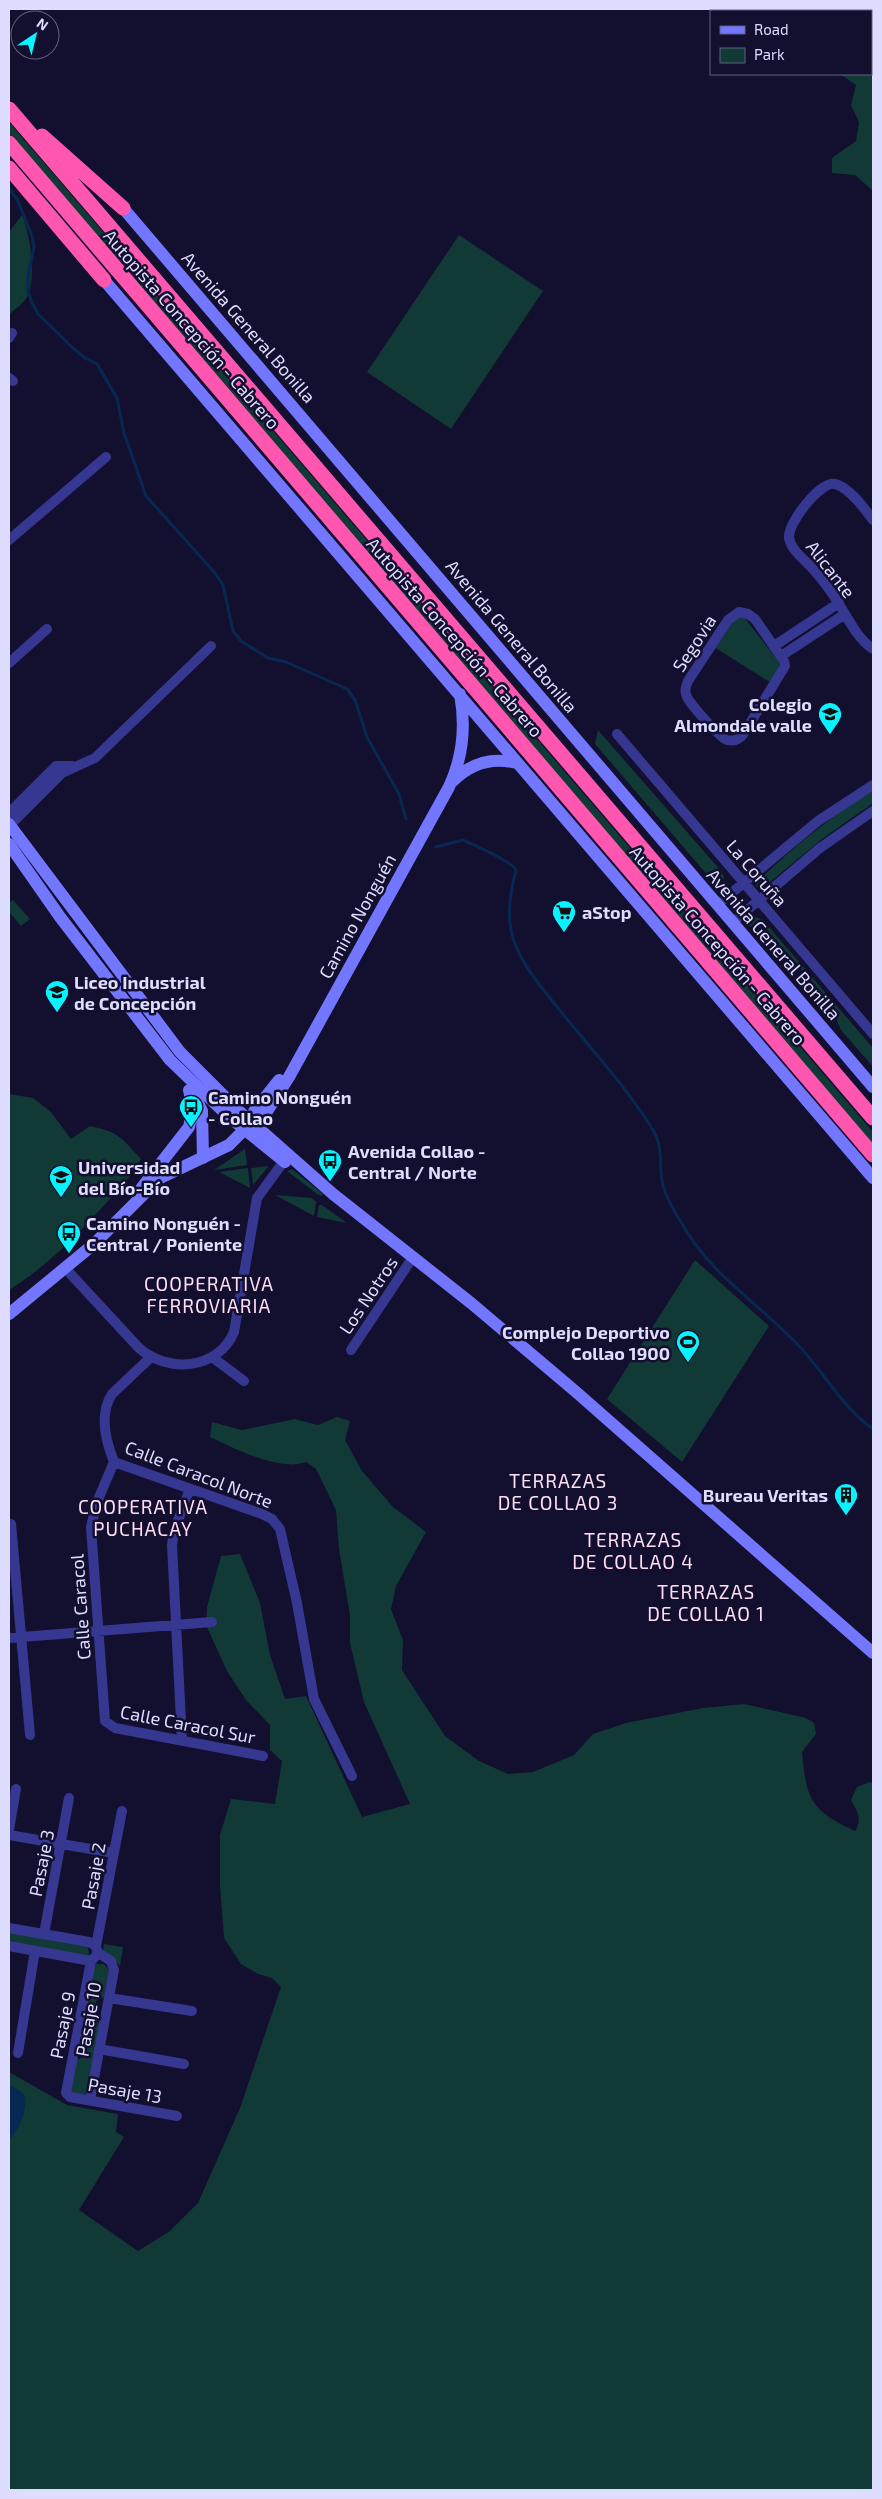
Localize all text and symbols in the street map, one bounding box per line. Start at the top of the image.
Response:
north arrow [10,10,60,60]
legend [710,10,872,75]
text: N [34,14,52,34]
text: Road [754,20,789,38]
text: Park [754,45,785,63]
street label: Autopista Concepción - Cabrero [99,225,285,433]
street label: Avenida General Bonilla [177,247,321,407]
street label: Autopista Concepción - Cabrero [362,533,548,741]
street label: Alicante [802,536,860,602]
street label: Avenida General Bonilla [442,555,582,717]
street label: Segovia [667,610,721,676]
place label: Colegio Almondale valle [674,693,812,736]
school or university icon: Colegio Almondale valle [817,701,843,735]
street label: La Coruña [722,835,792,911]
street label: Autopista Concepción - Cabrero [625,841,811,1049]
street label: Camino Nonguén [314,850,400,982]
street label: Avenida General Bonilla [702,864,846,1024]
supermarket icon: aStop [551,899,577,933]
place label: aStop [582,901,632,923]
place label: Liceo Industrial de Concepción [74,971,206,1014]
school or university icon: Liceo Industrial de Concepción [44,979,70,1013]
place label: Camino Nonguén - Collao [208,1086,352,1129]
bus stop icon: Camino Nonguén - Collao [178,1094,204,1128]
place label: Avenida Collao - Central / Norte [348,1140,485,1183]
bus stop icon: Avenida Collao - Central / Norte [317,1148,343,1182]
place label: Universidad del Bío-Bío [78,1156,180,1199]
school or university icon: Universidad del Bío-Bío [48,1164,74,1198]
place label: Camino Nonguén - Central / Poniente [86,1212,242,1255]
bus stop icon: Camino Nonguén - Central / Poniente [56,1220,82,1254]
street label: Los Notros [334,1252,402,1338]
district label: COOPERATIVA FERROVIARIA [144,1272,274,1317]
place label: Complejo Deportivo Collao 1900 [502,1321,670,1364]
sports icon: Complejo Deportivo Collao 1900 [675,1329,701,1363]
street label: Calle Caracol Norte [122,1436,276,1512]
district label: TERRAZAS DE COLLAO 3 [498,1469,618,1514]
building icon: Bureau Veritas [833,1482,859,1516]
place label: Bureau Veritas [703,1484,828,1506]
district label: COOPERATIVA PUCHACAY [78,1495,208,1540]
district label: TERRAZAS DE COLLAO 4 [572,1528,694,1573]
street label: Calle Caracol [65,1553,95,1661]
district label: TERRAZAS DE COLLAO 1 [647,1580,765,1625]
street label: Calle Caracol Sur [119,1700,257,1748]
street label: Pasaje 3 [24,1828,58,1898]
street label: Pasaje 2 [76,1841,110,1911]
street label: Pasaje 10 [71,1980,105,2058]
street label: Pasaje 9 [45,1990,79,2060]
street label: Pasaje 13 [86,2073,164,2107]

